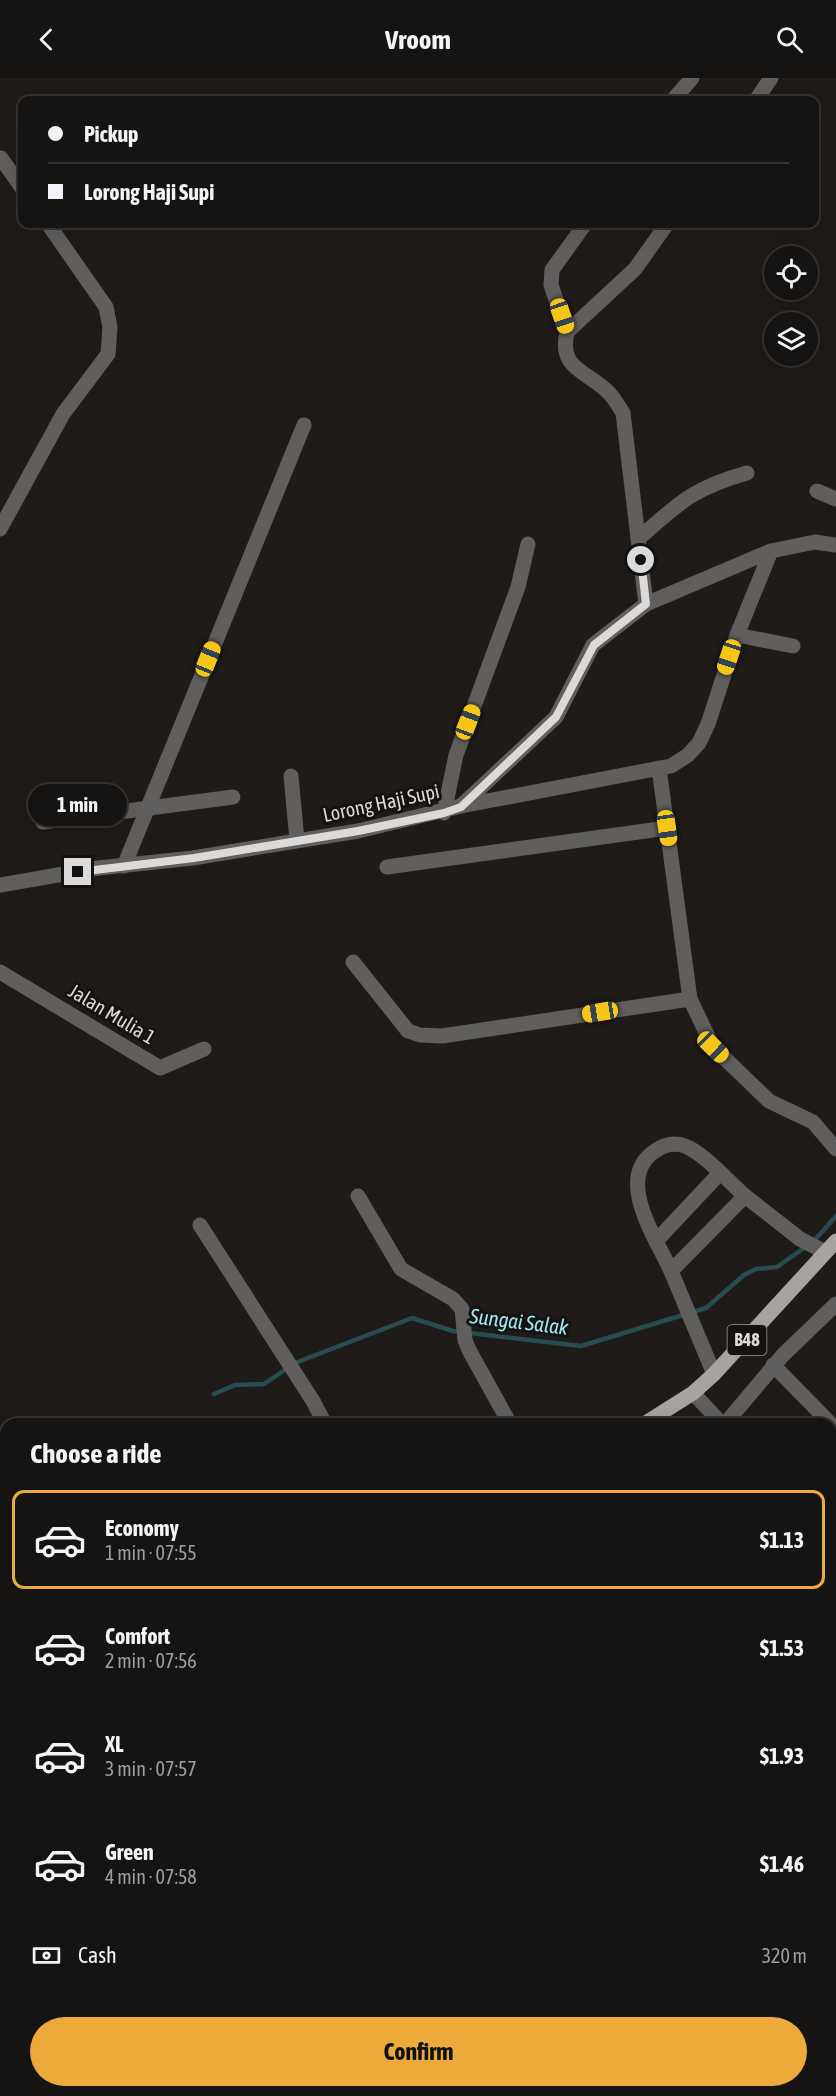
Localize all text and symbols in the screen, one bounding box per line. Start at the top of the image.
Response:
icon: back [30,23,63,56]
icon: search [773,23,806,56]
text: Vroom [385,24,451,55]
text: Pickup [84,121,139,147]
text: Lorong Haji Supi [84,179,214,205]
map controls [764,246,818,366]
button: locate [764,246,818,300]
car [548,296,576,336]
button: layers [764,312,818,366]
route start [627,546,654,573]
car [715,637,743,677]
car [193,639,223,679]
car [453,702,483,742]
street label: Lorong Haji Supi [321,779,441,826]
callout: 1 min [28,785,128,827]
text: 1 min [57,793,98,816]
car [656,809,678,847]
route end [64,858,91,885]
street label: Jalan Mulia 1 [65,979,160,1048]
car [581,1000,619,1024]
car [694,1028,732,1066]
water label: Sungai Salak [468,1303,570,1339]
road number: B48 [728,1325,766,1355]
text: Choose a ride [30,1438,162,1469]
icon: car [33,1513,87,1567]
text: Economy [105,1515,179,1541]
text: $1.13 [760,1527,804,1553]
text: 1 min · 07:55 [105,1541,197,1564]
icon: car [33,1621,87,1675]
text: Comfort [105,1623,170,1649]
text: $1.53 [760,1635,804,1661]
text: 2 min · 07:56 [105,1649,197,1672]
icon: car [33,1729,87,1783]
text: XL [105,1731,123,1757]
text: $1.93 [760,1743,804,1769]
text: 3 min · 07:57 [105,1757,197,1780]
icon: car [33,1837,87,1891]
text: Green [105,1839,154,1865]
text: $1.46 [760,1851,804,1877]
text: 4 min · 07:58 [105,1865,197,1888]
icon: cash [30,1939,63,1972]
text: Cash [78,1942,117,1968]
text: 320 m [762,1944,807,1967]
button: Confirm [30,2017,807,2086]

